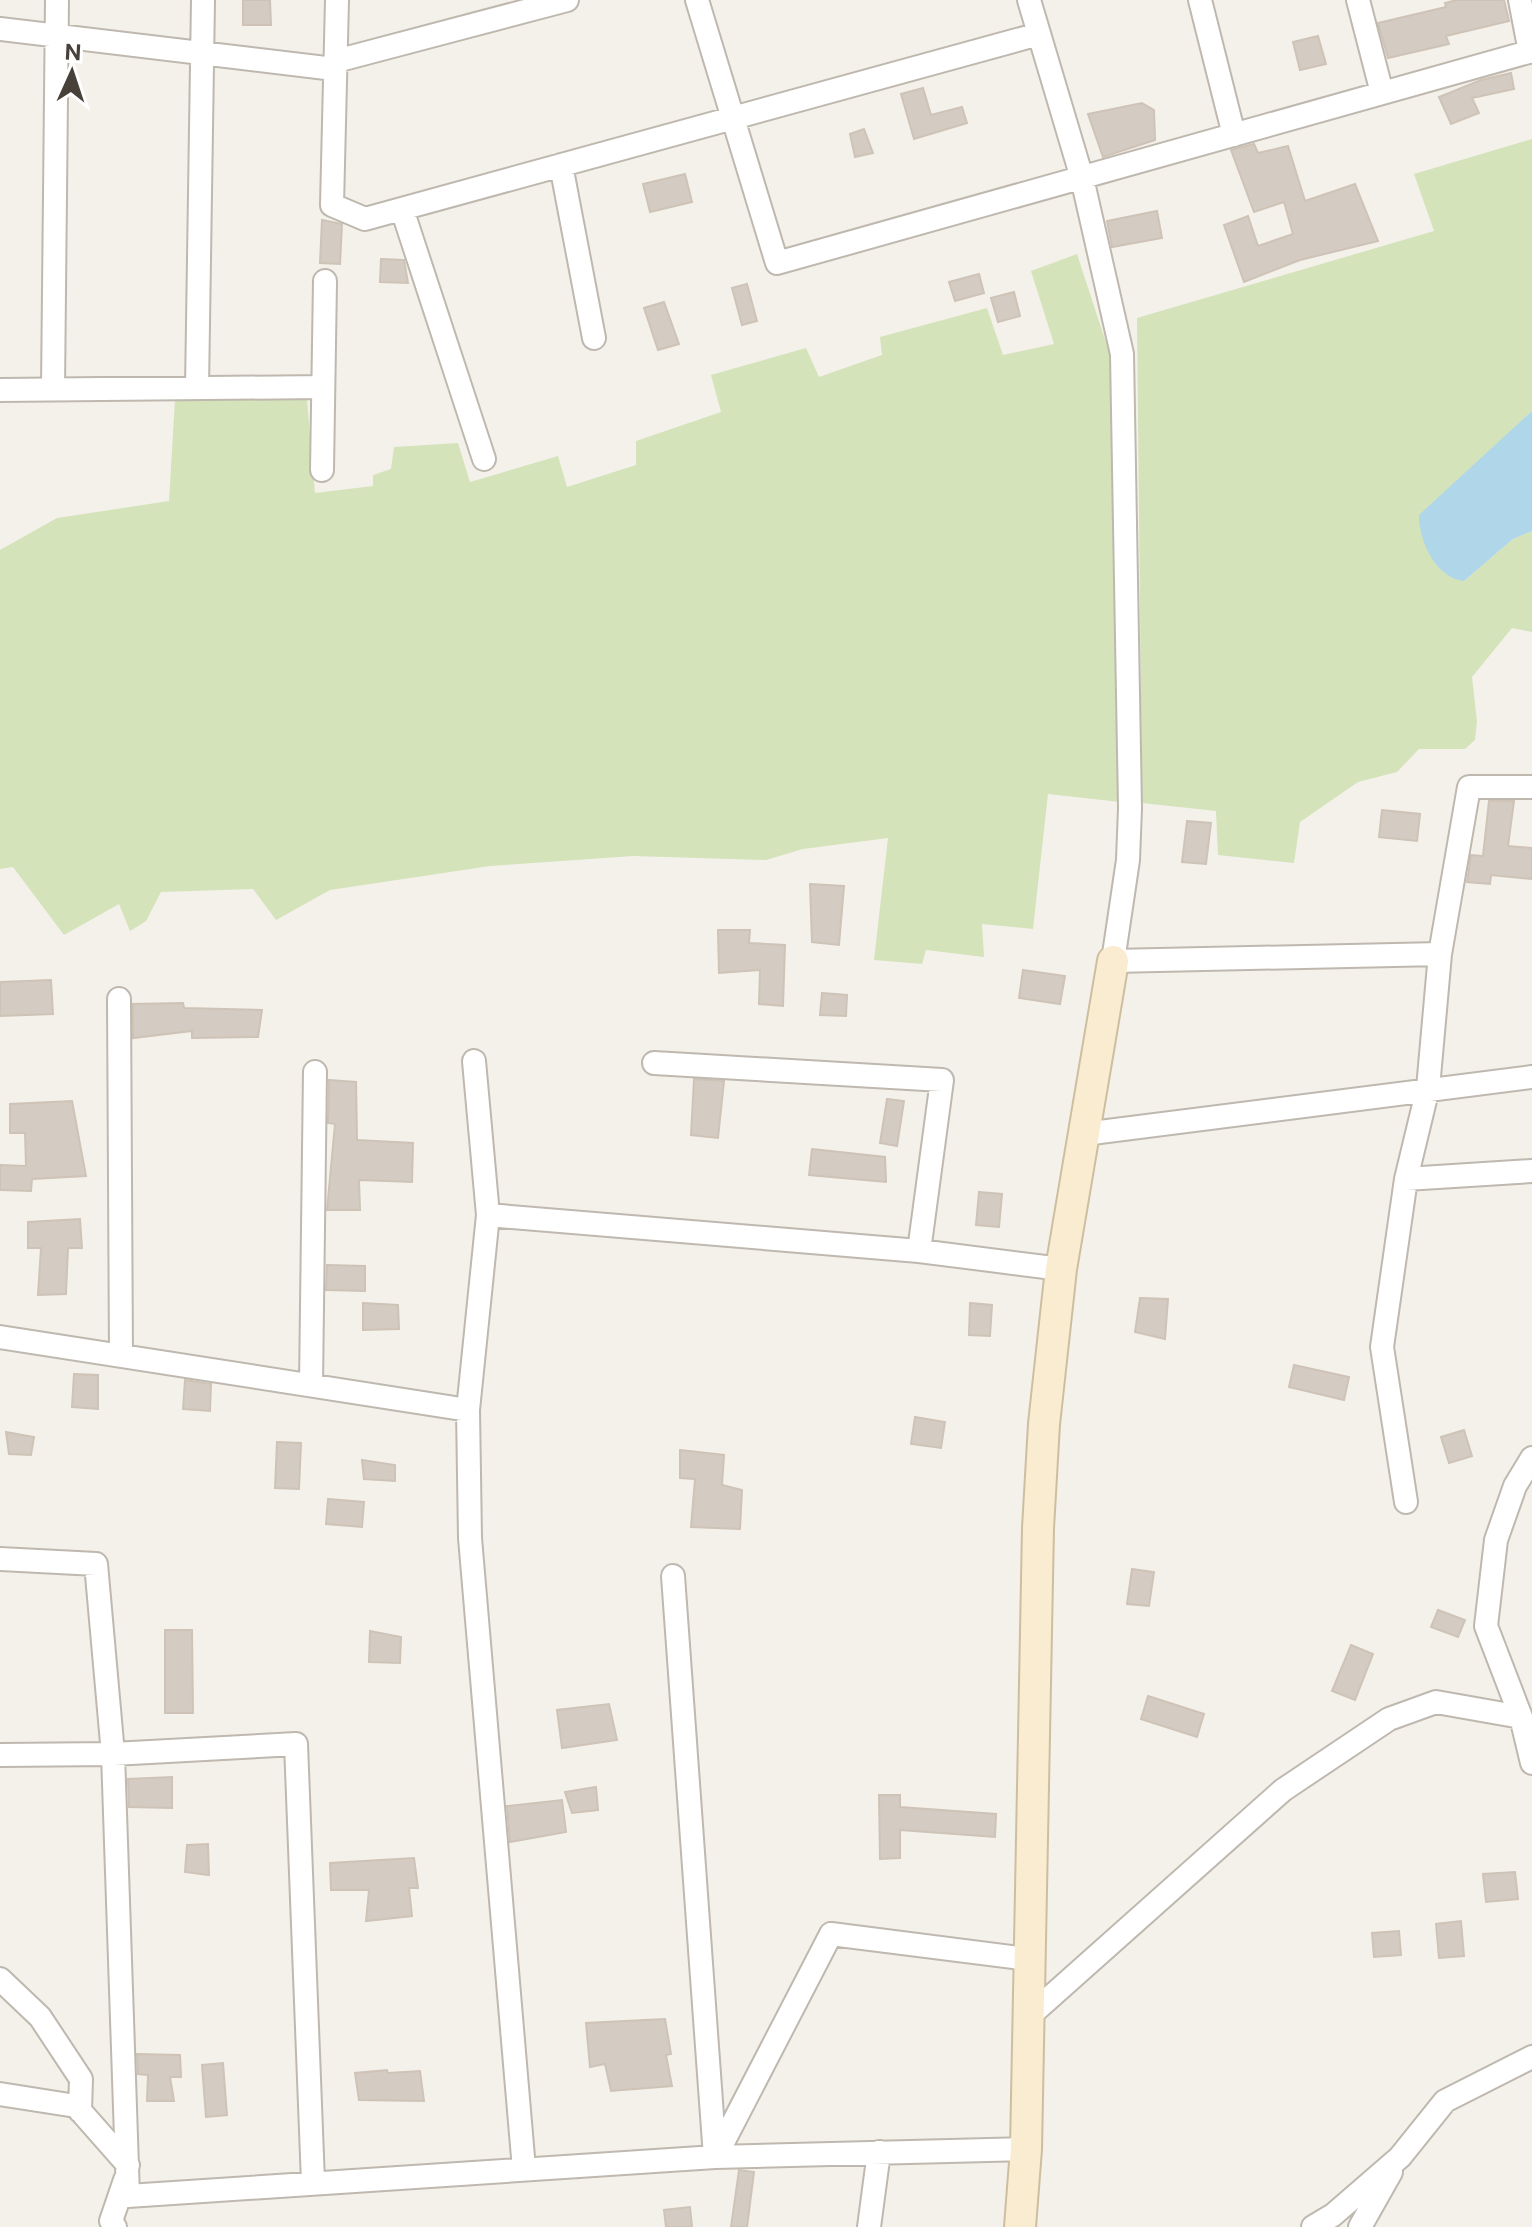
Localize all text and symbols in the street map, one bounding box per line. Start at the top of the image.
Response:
north arrow [32,32,112,112]
text: N [64,39,82,65]

